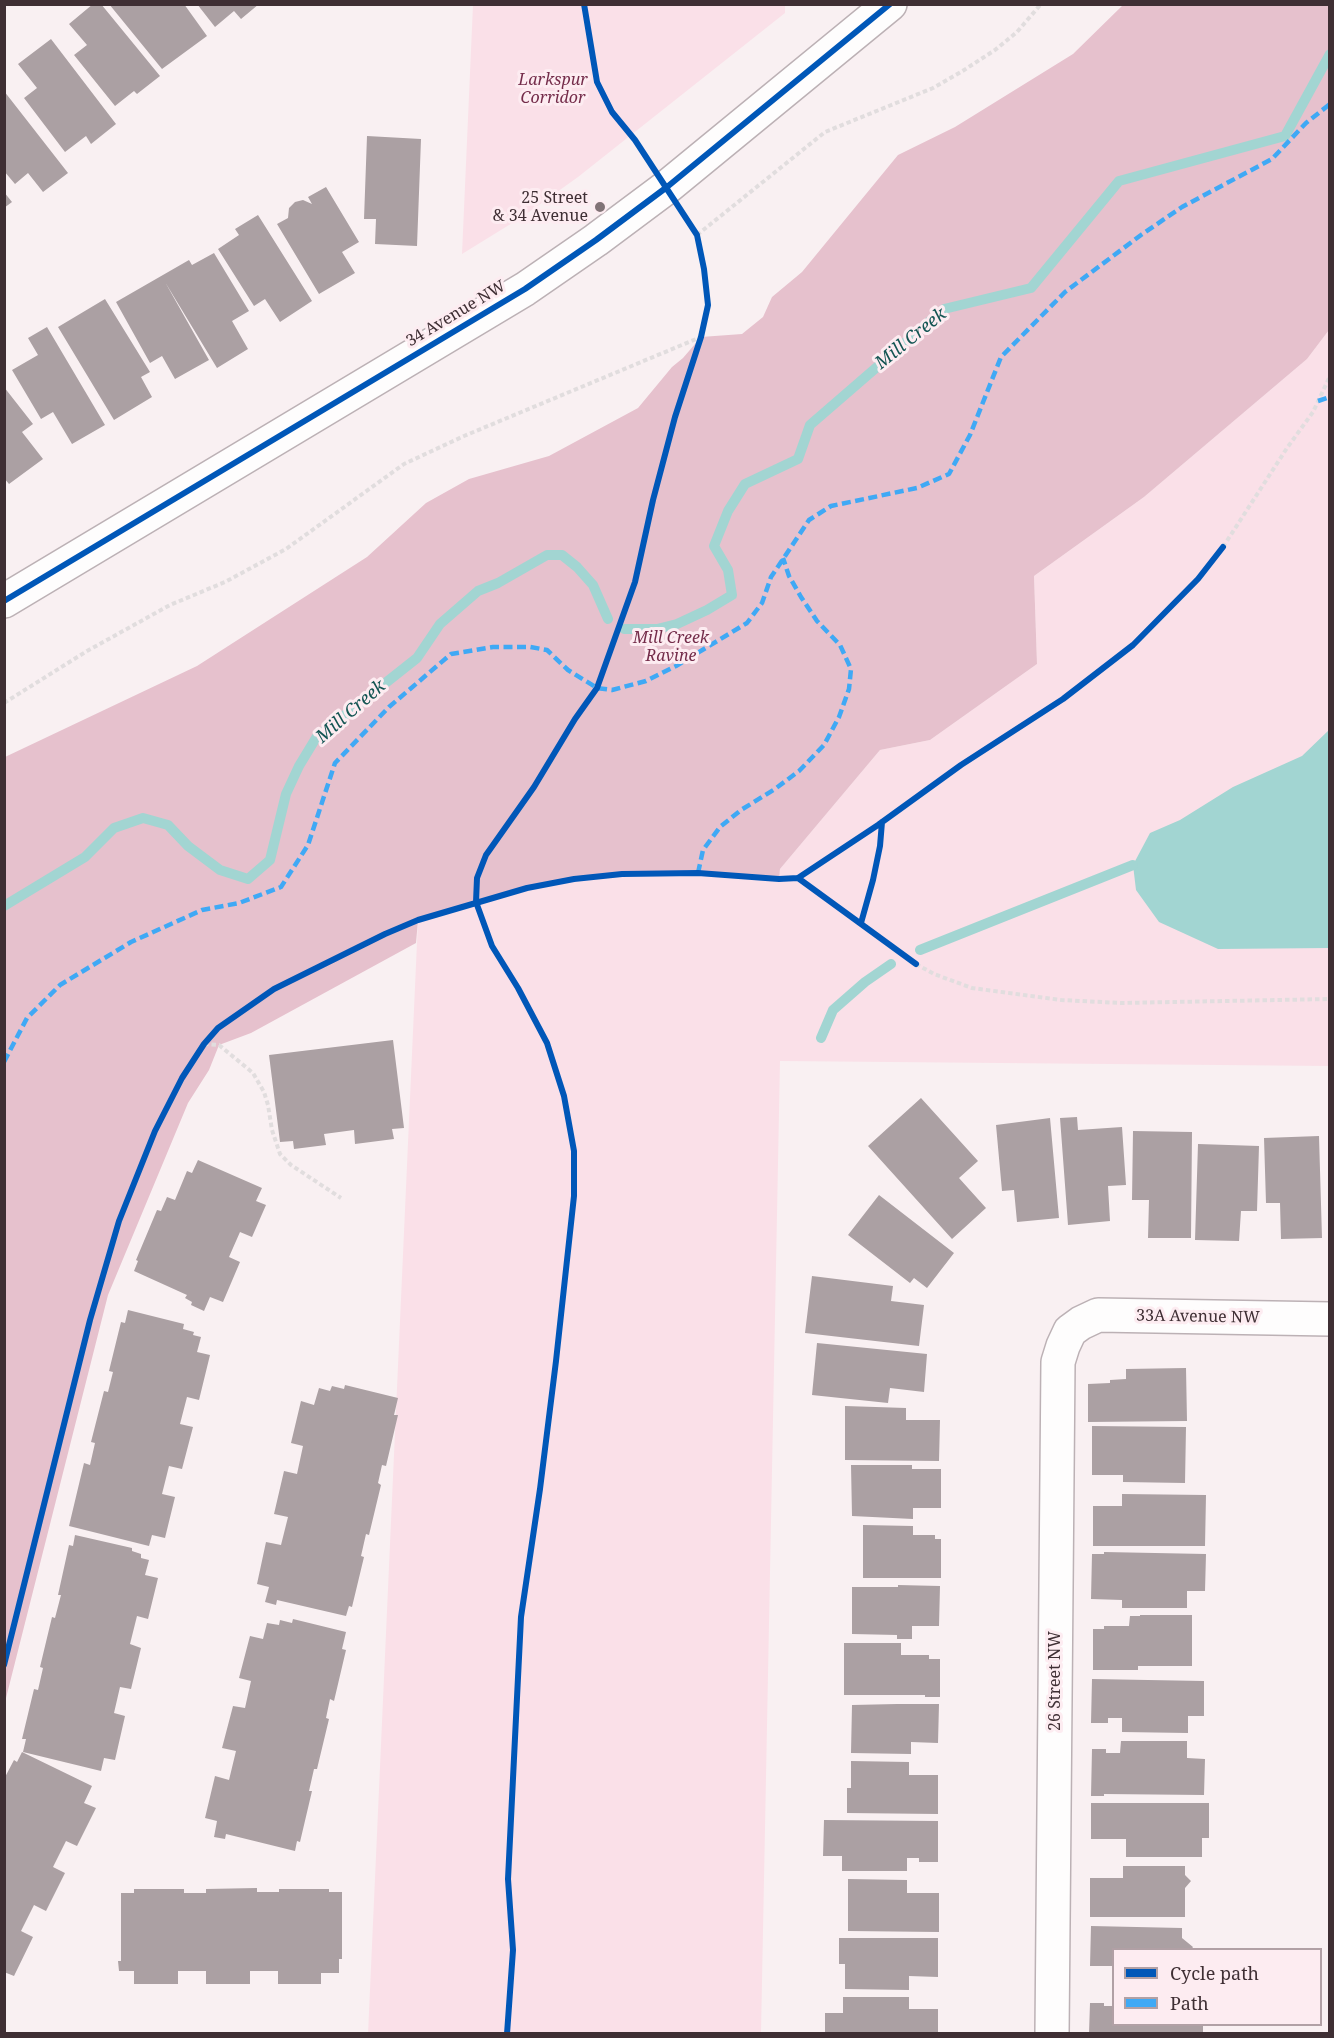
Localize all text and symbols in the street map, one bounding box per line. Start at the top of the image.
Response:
park label: Larkspur Corridor [518,70,588,108]
place label: 25 Street & 34 Avenue [493,188,588,226]
marker: 25 Street & 34 Avenue [593,200,607,214]
street label: 34 Avenue NW [403,277,509,351]
water label: Mill Creek [871,304,951,374]
park label: Mill Creek Ravine [633,628,709,666]
water label: Mill Creek [312,676,390,748]
street label: 33A Avenue NW [1136,1306,1260,1328]
street label: 26 Street NW [1045,1631,1065,1731]
legend [1112,1948,1322,2026]
text: Cycle path [1170,1961,1259,1985]
text: Path [1170,1991,1209,2015]

